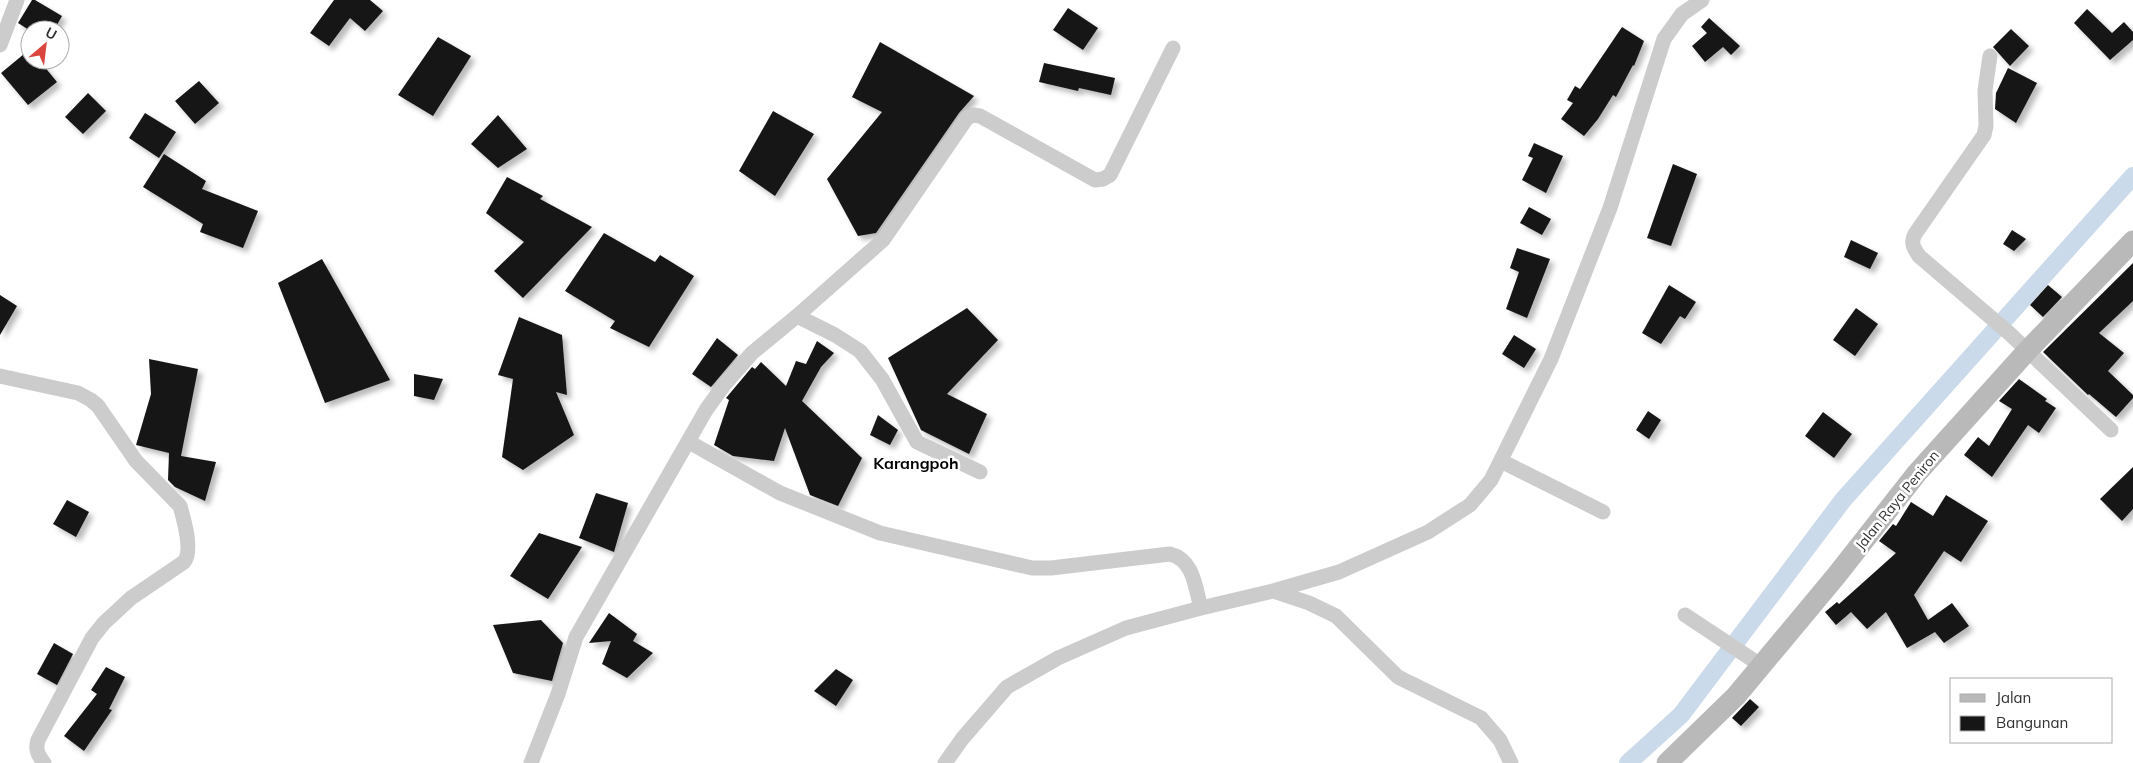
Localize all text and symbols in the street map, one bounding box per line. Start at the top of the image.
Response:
north arrow [20,20,70,70]
text: U [42,23,60,44]
street label: Jalan Raya Peniron [1851,447,1943,553]
district label: Karangpoh [873,453,959,473]
legend [1950,678,2113,743]
text: Jalan [1996,688,2031,707]
text: Bangunan [1996,713,2068,732]

